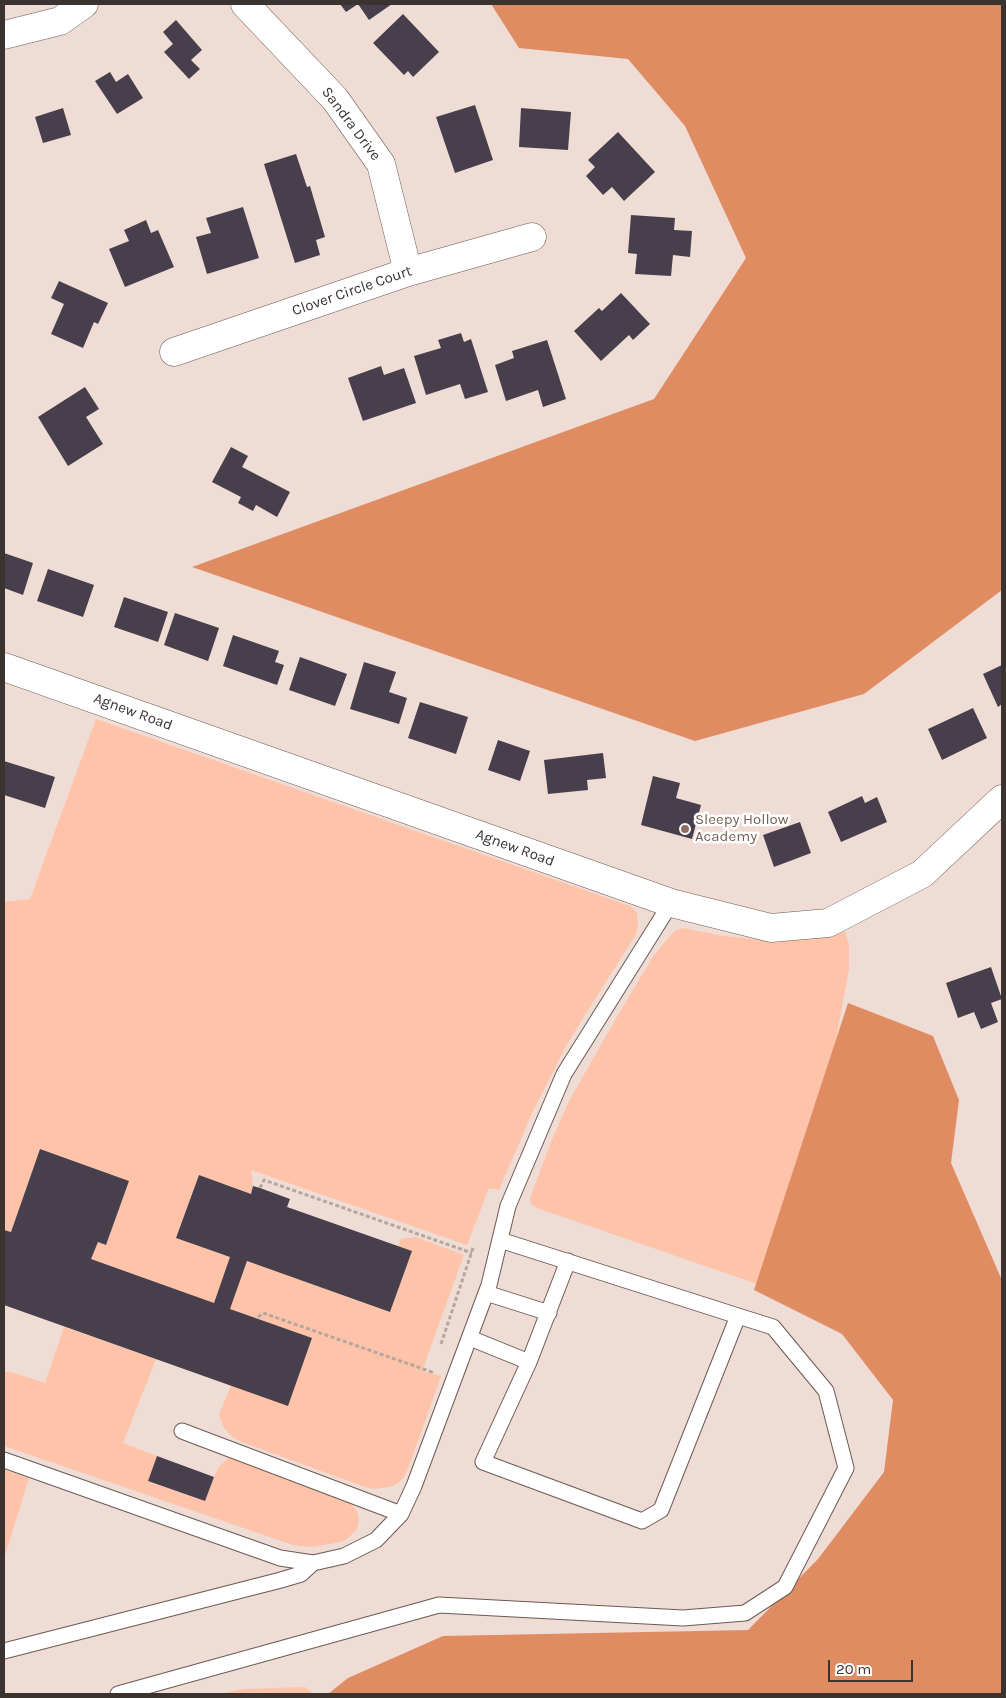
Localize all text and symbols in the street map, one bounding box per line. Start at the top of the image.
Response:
street label: Sandra Drive [317,84,385,164]
street label: Clover Circle Court [290,262,414,320]
street label: Agnew Road [91,689,175,735]
place label: Sleepy Hollow Academy [695,811,789,846]
marker: Sleepy Hollow Academy [679,823,691,835]
street label: Agnew Road [473,825,557,871]
scale bar [831,1650,916,1682]
text: 20 m [836,1660,871,1678]

